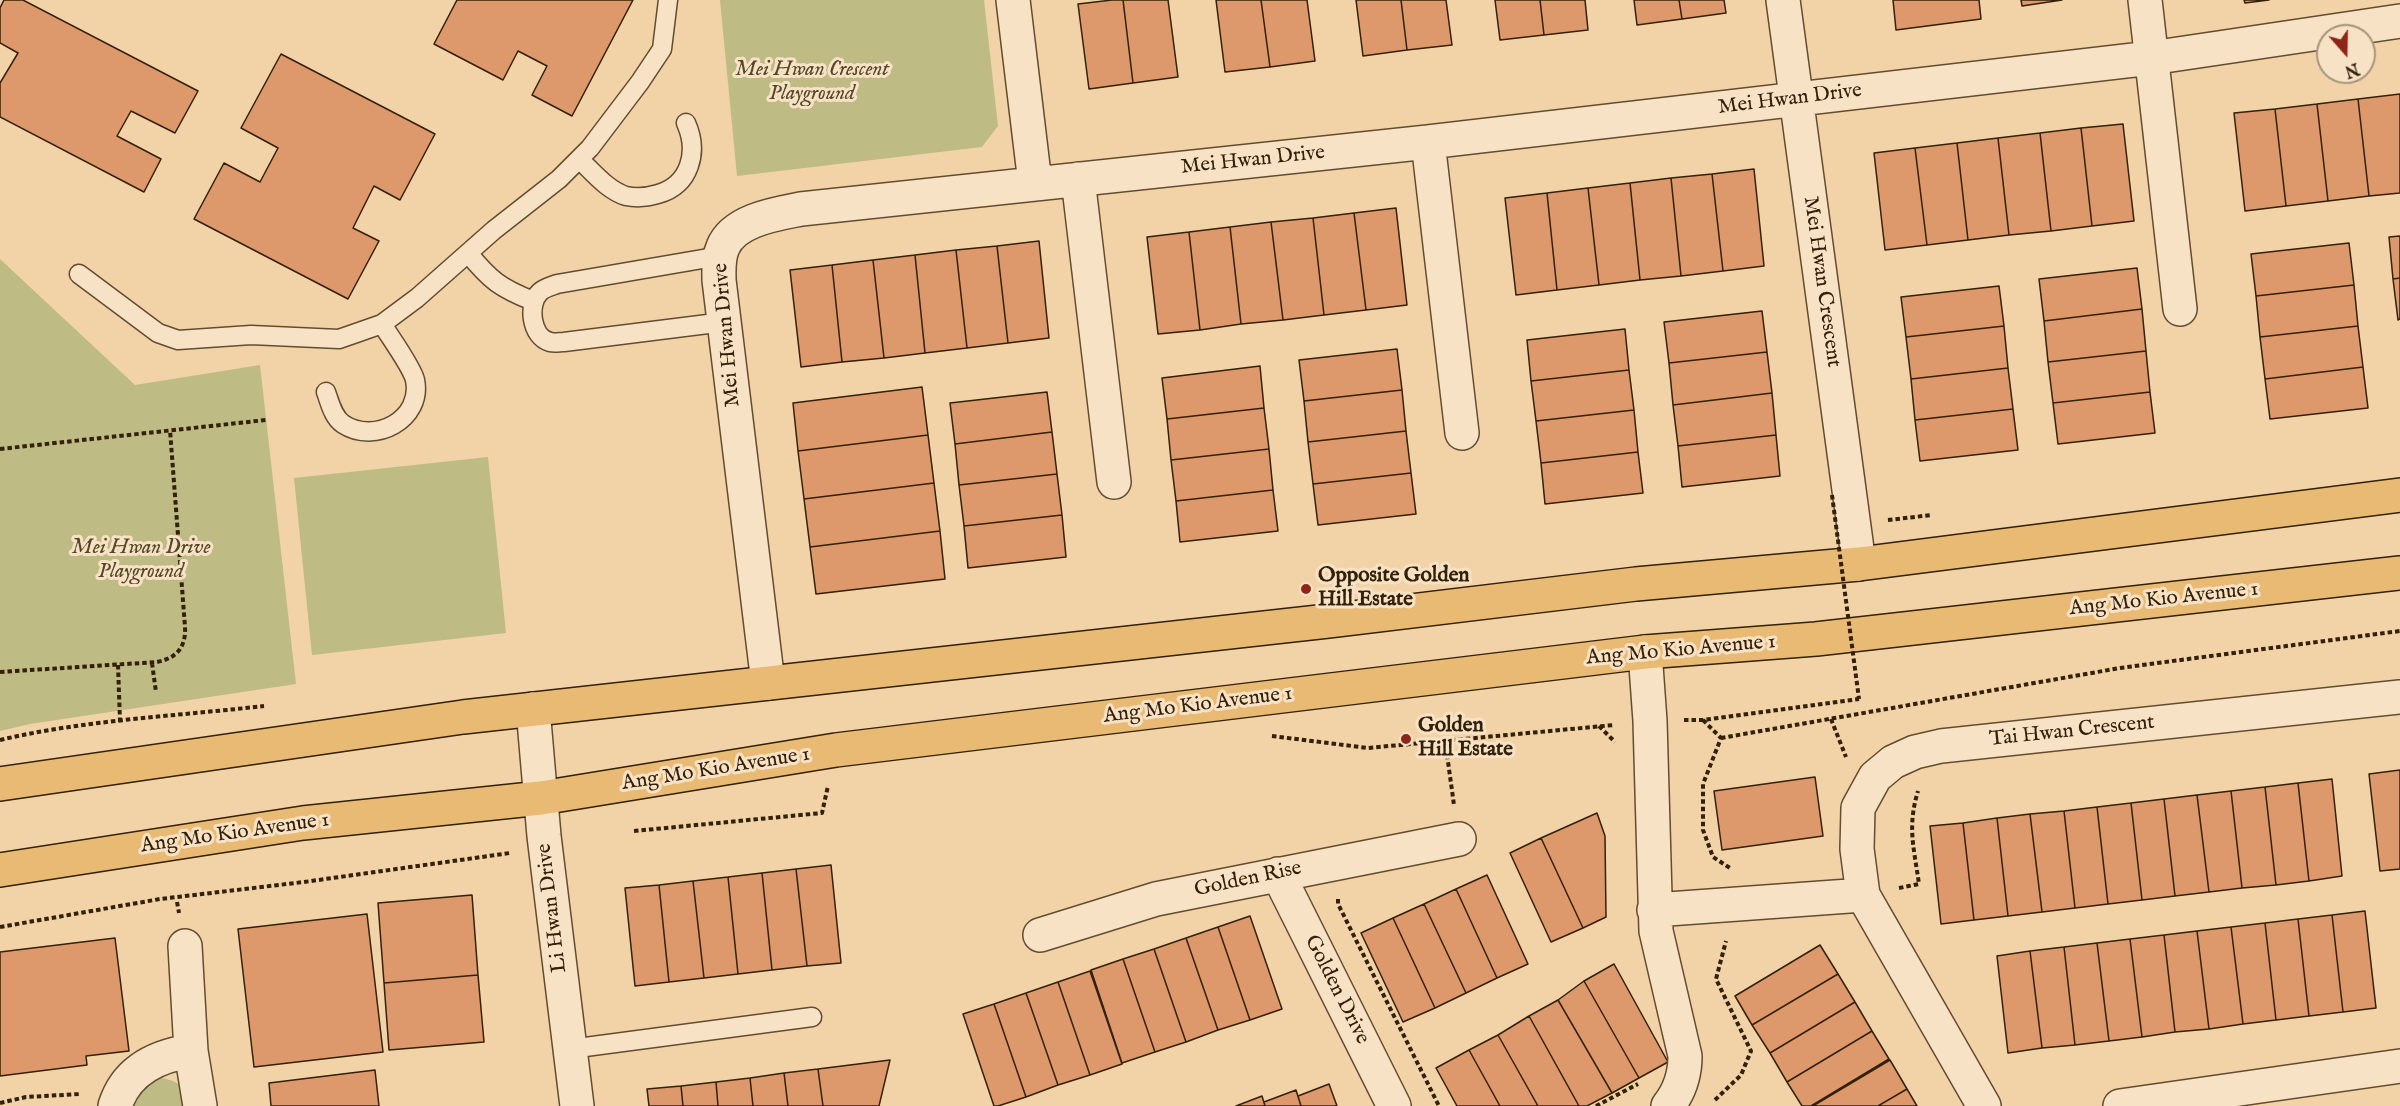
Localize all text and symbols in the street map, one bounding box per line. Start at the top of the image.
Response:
north arrow [2316,24,2376,84]
text: N [2342,57,2361,81]
park label: Mei Hwan Crescent Playground [735,58,889,108]
street label: Mei Hwan Drive [1717,79,1863,121]
street label: Mei Hwan Drive [1180,141,1326,181]
street label: Mei Hwan Crescent [1797,195,1845,369]
street label: Mei Hwan Drive [709,262,747,408]
park label: Mei Hwan Drive Playground [72,536,210,586]
place label: Opposite Golden Hill Estate [1318,564,1469,614]
street label: Ang Mo Kio Avenue 1 [2068,578,2260,622]
marker: Opposite Golden Hill Estate [1299,582,1313,596]
street label: Ang Mo Kio Avenue 1 [1585,630,1777,672]
street label: Ang Mo Kio Avenue 1 [1102,682,1294,730]
street label: Tai Hwan Crescent [1988,711,2156,753]
place label: Golden Hill Estate [1418,714,1513,764]
marker: Golden Hill Estate [1399,732,1413,746]
street label: Ang Mo Kio Avenue 1 [620,743,812,797]
street label: Ang Mo Kio Avenue 1 [139,808,331,860]
street label: Li Hwan Drive [533,842,573,974]
street label: Golden Rise [1192,856,1304,904]
street label: Golden Drive [1298,931,1374,1049]

